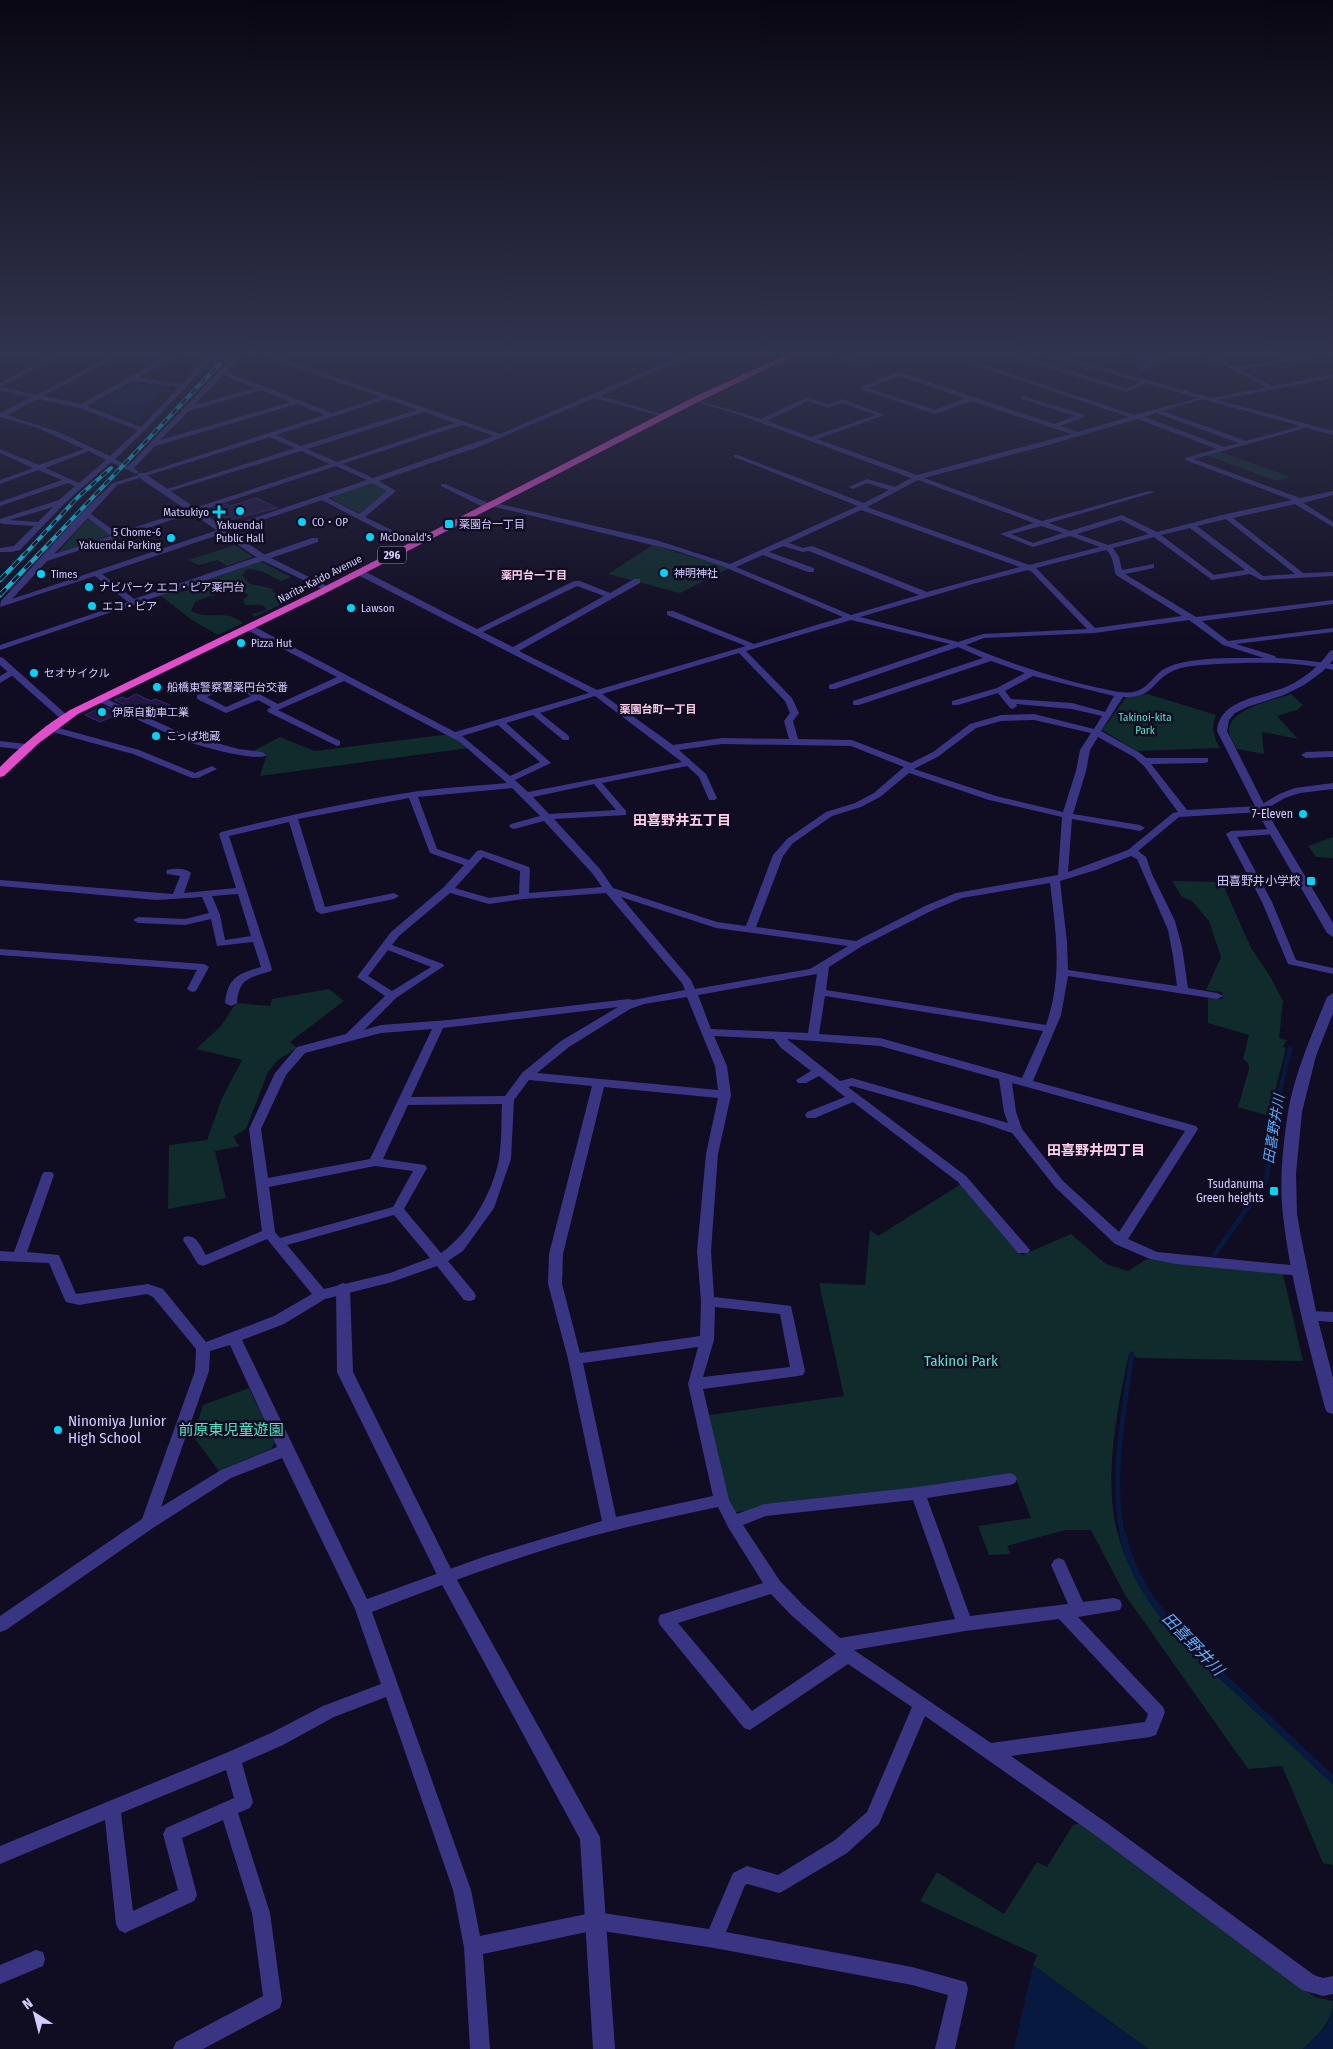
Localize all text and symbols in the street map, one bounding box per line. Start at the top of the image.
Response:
marker: Yakuendai Public Hall [234,505,246,517]
place label: Matsukiyo [163,506,209,519]
marker: Matsukiyo [213,506,225,518]
marker: CO・OP [296,516,308,528]
place label: CO・OP [312,516,348,529]
marker: 薬園台一丁目 [443,518,455,530]
place label: 薬園台一丁目 [459,518,525,531]
place label: Yakuendai Public Hall [216,519,264,545]
place label: 5 Chome-6 Yakuendai Parking [79,526,162,552]
marker: McDonald's [364,531,376,543]
place label: McDonald's [380,531,432,544]
marker: 5 Chome-6 Yakuendai Parking [165,532,177,544]
road number: 296 [378,546,406,564]
street label: Narita-Kaido Avenue [276,552,364,606]
marker: 神明神社 [658,567,670,579]
place label: 神明神社 [674,567,718,580]
marker: Times [35,568,47,580]
place label: Times [51,568,78,581]
district label: 薬円台一丁目 [501,569,567,582]
marker: ナビパーク エコ・ピア薬円台 [83,581,95,593]
place label: ナビパーク エコ・ピア薬円台 [99,581,245,594]
marker: エコ・ピア [86,600,98,612]
place label: エコ・ピア [102,600,157,613]
marker: Lawson [345,602,357,614]
place label: Lawson [361,602,395,615]
marker: Pizza Hut [235,637,247,649]
place label: Pizza Hut [251,637,292,650]
marker: セオサイクル [28,667,40,679]
place label: セオサイクル [44,667,109,680]
marker: 船橋東警察署薬円台交番 [151,681,163,693]
place label: 船橋東警察署薬円台交番 [167,681,288,694]
district label: 薬園台町一丁目 [620,703,697,716]
marker: 伊原自動車工業 [96,706,108,718]
place label: 伊原自動車工業 [112,706,189,719]
park label: Takinoi-kita Park [1118,711,1172,737]
marker: こっぱ地蔵 [150,730,162,742]
place label: こっぱ地蔵 [166,730,220,743]
place label: 7-Eleven [1252,807,1293,821]
marker: 7-Eleven [1297,808,1309,820]
district label: 田喜野井五丁目 [633,812,731,829]
place label: 田喜野井小学校 [1217,874,1301,888]
marker: 田喜野井小学校 [1305,875,1317,887]
water label: 田喜野井川 [1260,1091,1288,1165]
district label: 田喜野井四丁目 [1047,1142,1145,1159]
place label: Tsudanuma Green heights [1196,1177,1264,1205]
marker: Tsudanuma Green heights [1268,1185,1280,1197]
park label: Takinoi Park [924,1352,998,1370]
place label: Ninomiya Junior High School [68,1412,167,1447]
park label: 前原東児童遊園 [178,1421,284,1439]
marker: Ninomiya Junior High School [52,1424,64,1436]
water label: 田喜野井川 [1158,1609,1229,1681]
north arrow [10,1989,60,2039]
text: N [19,1995,36,2013]

